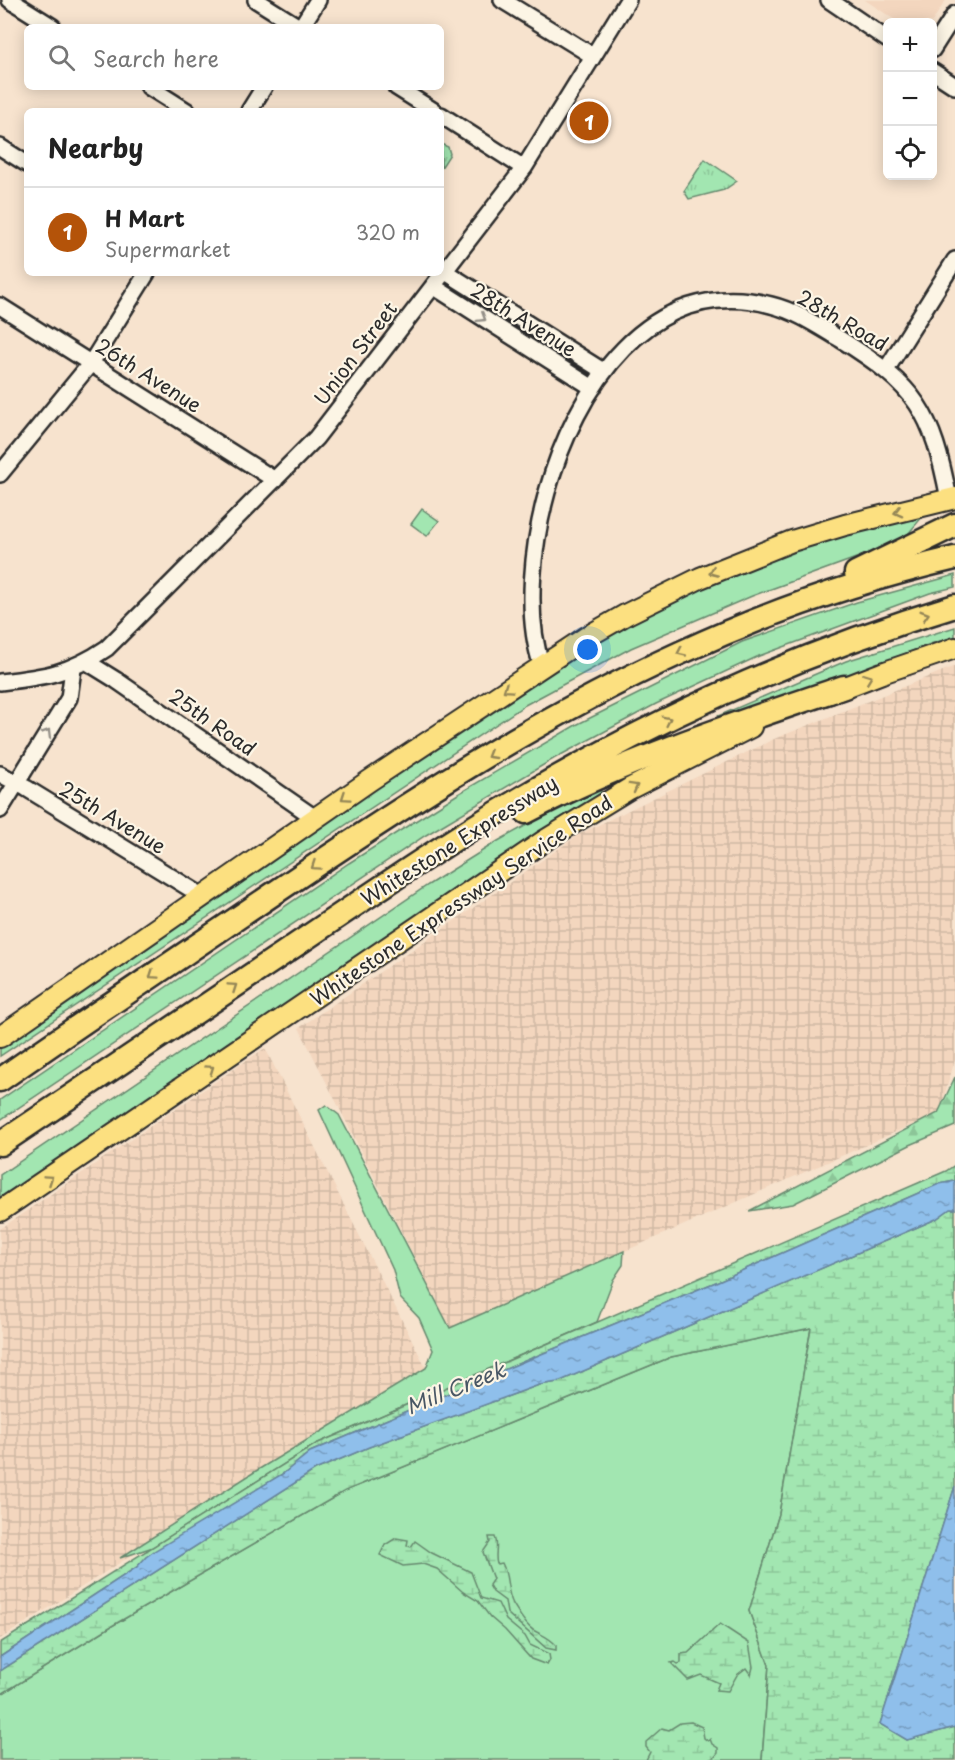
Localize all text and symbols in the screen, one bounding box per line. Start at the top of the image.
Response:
map controls [883,18,937,180]
button: + [883,18,937,72]
search box [24,24,444,90]
icon: search [45,41,78,74]
text: Search here [93,41,219,74]
button: − [883,72,937,126]
pin: 1 [570,98,608,144]
button: locate [883,126,937,180]
text: Nearby [48,128,143,167]
text: H Mart [105,201,185,234]
text: 1 [63,217,72,247]
text: 320 m [356,217,420,247]
text: Supermarket [105,234,231,264]
street label: 28th Avenue [465,275,583,364]
street label: 28th Road [792,282,894,358]
street label: Union Street [306,295,404,411]
one-way arrow [476,310,486,322]
street label: 26th Avenue [90,331,208,420]
one-way arrow [893,504,903,517]
one-way arrow [708,565,719,577]
one-way arrow [919,610,930,623]
your location [573,635,602,664]
one-way arrow [676,645,687,657]
one-way arrow [862,673,873,685]
street label: 25th Road [163,681,263,763]
one-way arrow [503,682,514,693]
one-way arrow [660,715,671,727]
one-way arrow [40,729,52,739]
one-way arrow [487,747,497,759]
street label: Whitestone Expressway [355,767,563,913]
street label: 25th Avenue [54,773,172,861]
one-way arrow [628,782,638,794]
street label: Whitestone Expressway Service Road [304,787,618,1013]
one-way arrow [341,790,352,801]
one-way arrow [310,859,321,870]
one-way arrow [149,968,160,979]
one-way arrow [227,983,238,994]
one-way arrow [203,1065,214,1076]
one-way arrow [42,1175,53,1186]
water label: Mill Creek [400,1352,511,1421]

